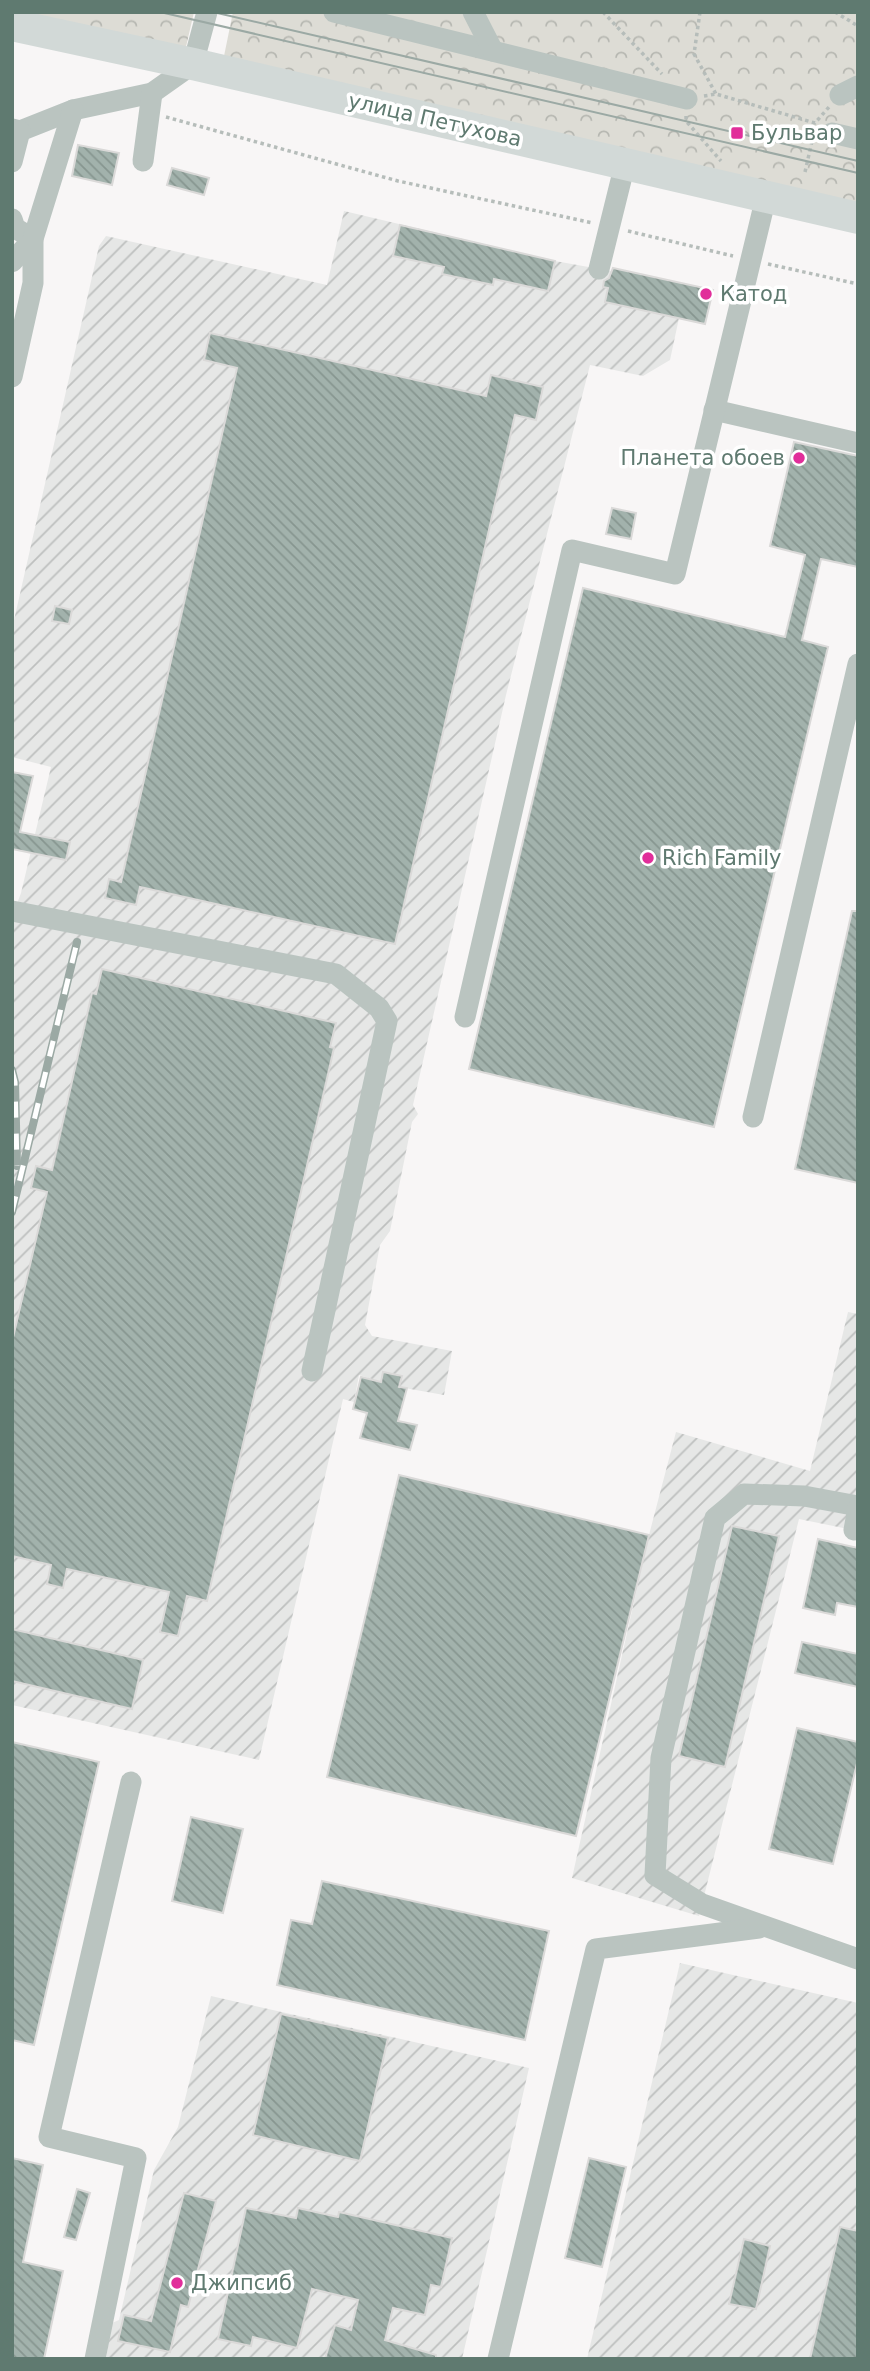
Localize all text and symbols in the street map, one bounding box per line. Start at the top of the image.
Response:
street label: улица Петухова [346,88,524,152]
place label: Бульвар [751,121,842,145]
marker: Бульвар [729,125,745,141]
place label: Катод [720,282,787,306]
marker: Катод [698,286,714,302]
place label: Планета обоев [621,446,785,470]
marker: Планета обоев [791,450,807,466]
place label: Rich Family [662,846,782,870]
marker: Rich Family [640,850,656,866]
place label: Джипсиб [191,2271,292,2295]
marker: Джипсиб [169,2275,185,2291]

